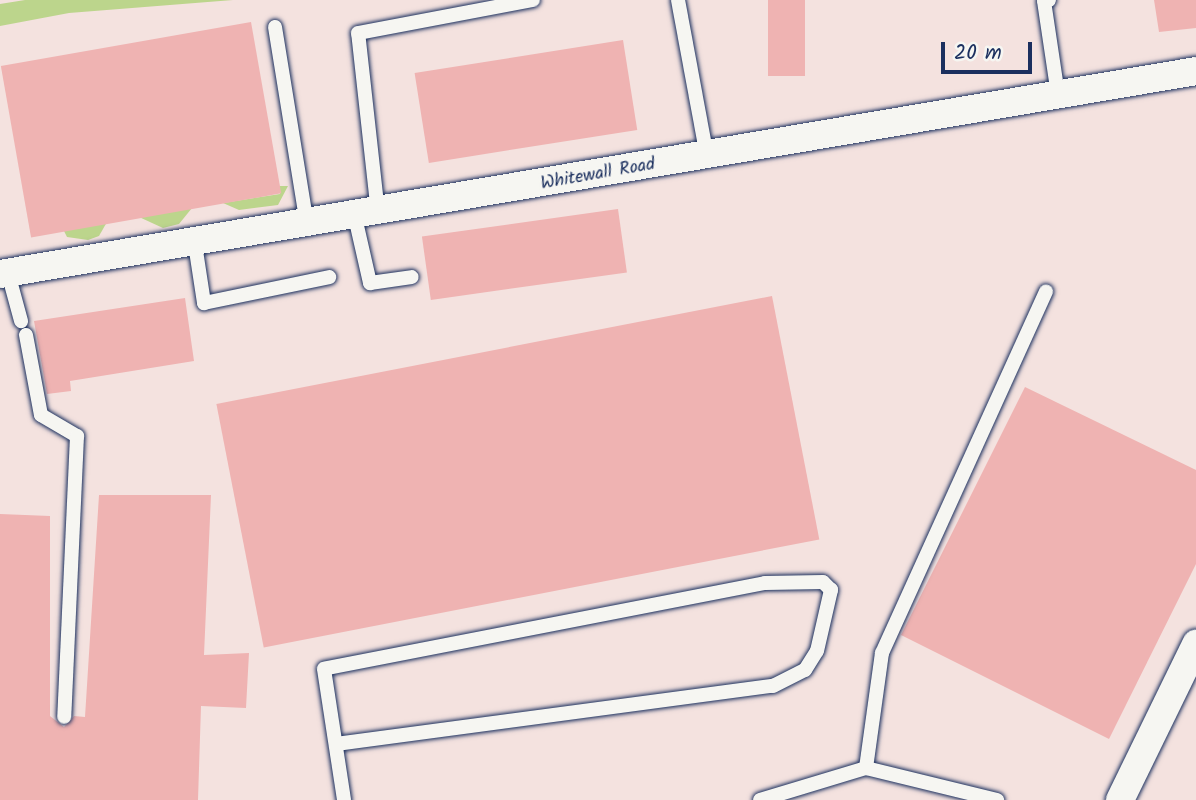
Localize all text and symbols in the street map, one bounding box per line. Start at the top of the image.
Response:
scale bar [944,28,1035,72]
text: 20 m [954,37,1002,70]
street label: Whitewall Road [539,154,657,196]

